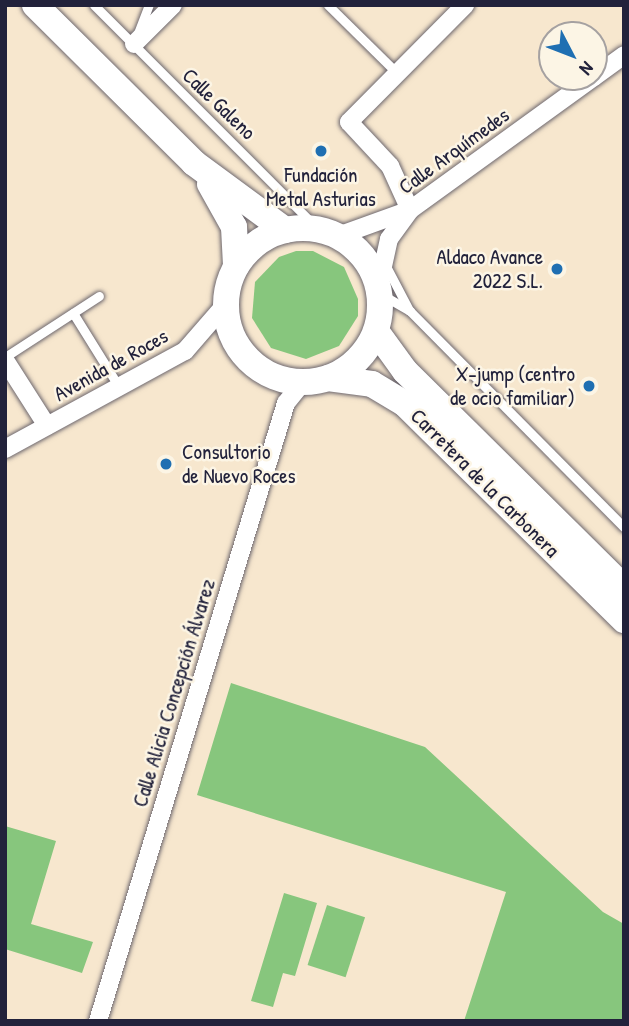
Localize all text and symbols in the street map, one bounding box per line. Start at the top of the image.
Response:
north arrow [538,21,608,91]
text: N [574,56,600,81]
street label: Calle Galeno [177,63,261,145]
street label: Calle Arquímedes [394,102,514,200]
marker: Fundación Metal Asturias [313,143,329,159]
place label: Fundación Metal Asturias [266,162,376,212]
place label: Aldaco Avance 2022 S.L. [436,244,543,294]
marker: Aldaco Avance 2022 S.L. [549,261,565,277]
street label: Avenida de Roces [50,323,172,407]
place label: X-jump (centro de ocio familiar) [450,361,575,411]
marker: X-jump (centro de ocio familiar) [581,378,597,394]
street label: Carretera de la Carbonera [405,403,565,563]
place label: Consultorio de Nuevo Roces [182,439,296,489]
marker: Consultorio de Nuevo Roces [156,454,176,474]
street label: Calle Alicia Concepción Álvarez [127,576,221,810]

